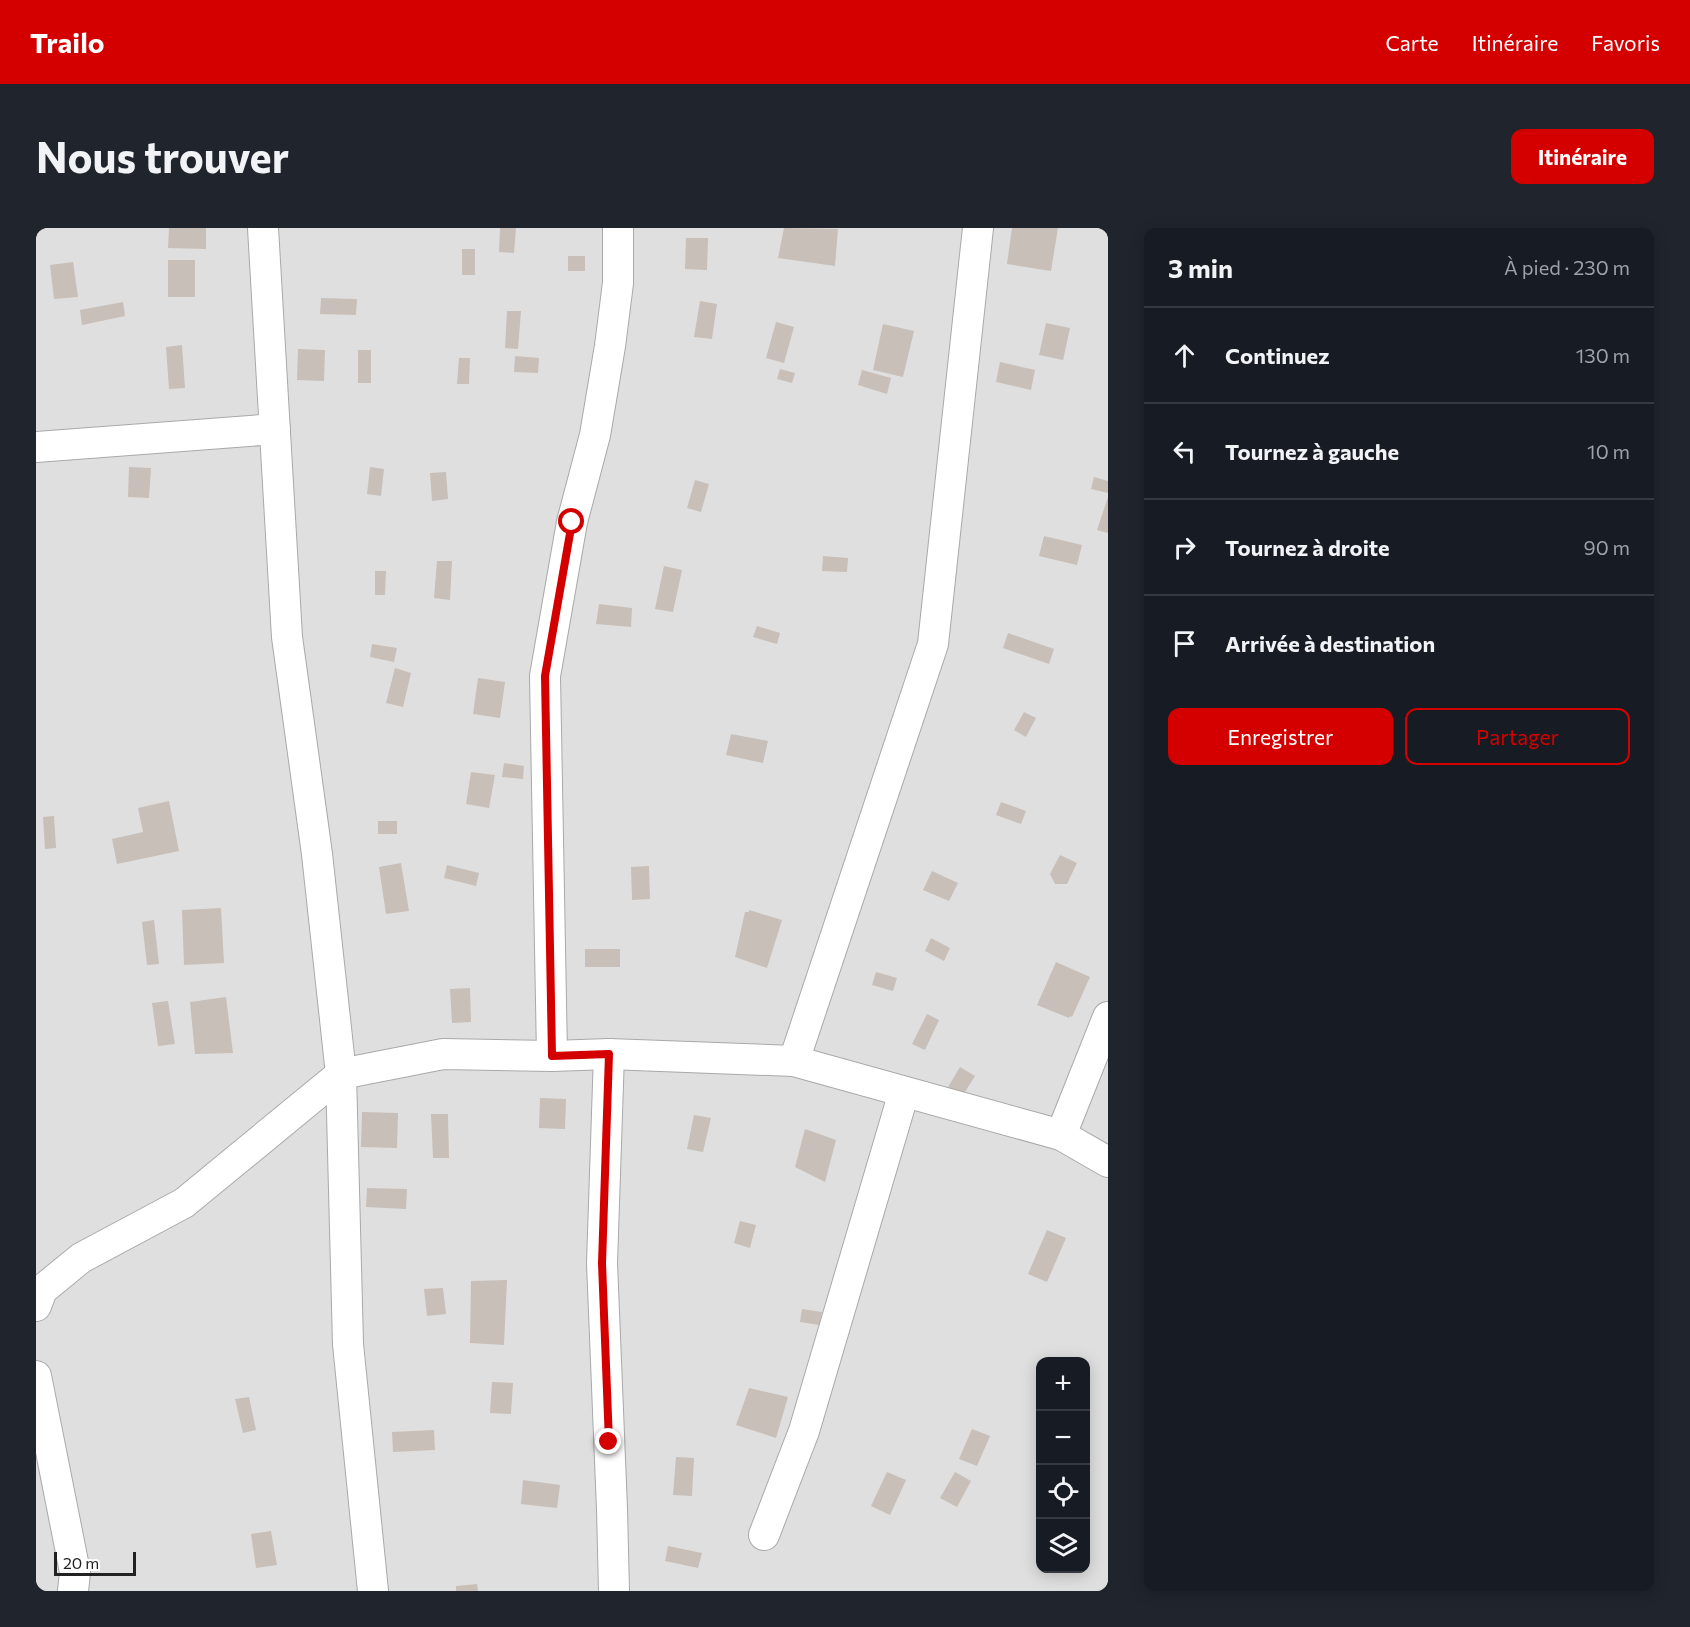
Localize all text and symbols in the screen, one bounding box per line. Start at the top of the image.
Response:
text: Trailo [30,25,105,59]
text: Carte [1385,30,1439,55]
text: Itinéraire [1472,30,1558,55]
text: Favoris [1591,30,1660,55]
button: Itinéraire [1511,129,1654,184]
text: Nous trouver [36,130,289,182]
text: 3 min [1168,252,1233,283]
text: À pied · 230 m [1504,255,1630,279]
icon: ahead [1168,339,1201,372]
text: Continuez [1225,342,1330,369]
text: 130 m [1576,343,1630,367]
icon: left [1168,435,1201,468]
text: Tournez à gauche [1225,438,1399,465]
text: 10 m [1587,439,1630,463]
route start [558,508,584,534]
icon: right [1168,531,1201,564]
text: Tournez à droite [1225,534,1390,561]
text: 90 m [1584,535,1630,559]
icon: arrive [1168,627,1201,660]
text: Arrivée à destination [1225,630,1435,657]
button: Enregistrer [1168,708,1393,765]
button: Partager [1405,708,1630,765]
map controls [1036,1357,1090,1573]
button: + [1036,1357,1090,1411]
button: − [1036,1411,1090,1465]
route end [595,1428,621,1454]
button: locate [1036,1465,1090,1519]
button: layers [1036,1519,1090,1573]
scale bar [54,1549,136,1576]
text: 20 m [63,1553,99,1572]

